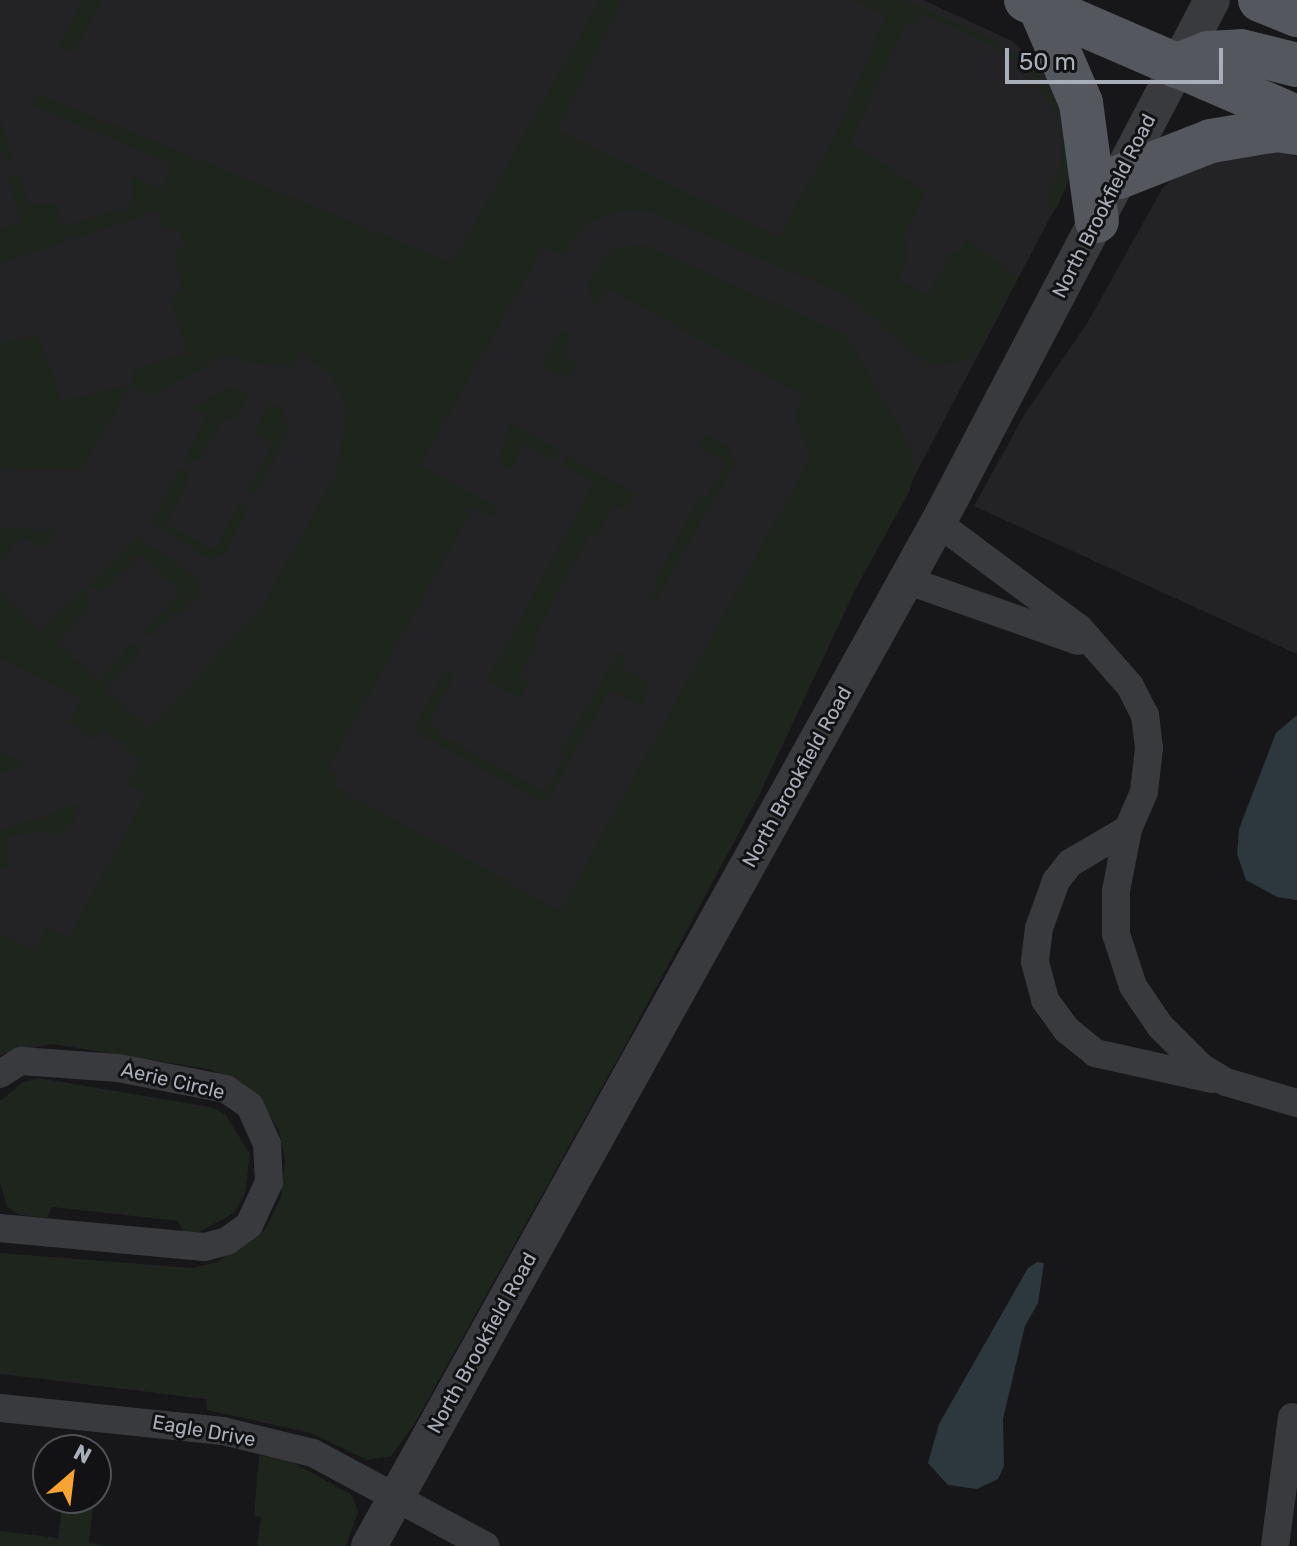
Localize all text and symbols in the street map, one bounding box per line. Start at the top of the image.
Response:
scale bar [1009,32,1227,82]
text: 50 m [1019,48,1076,76]
street label: North Brookfield Road [1047,110,1161,302]
street label: North Brookfield Road [737,682,857,872]
street label: Aerie Circle [119,1057,227,1105]
street label: North Brookfield Road [422,1248,542,1438]
street label: Eagle Drive [151,1410,257,1452]
north arrow [32,1434,112,1514]
text: N [69,1438,96,1470]

